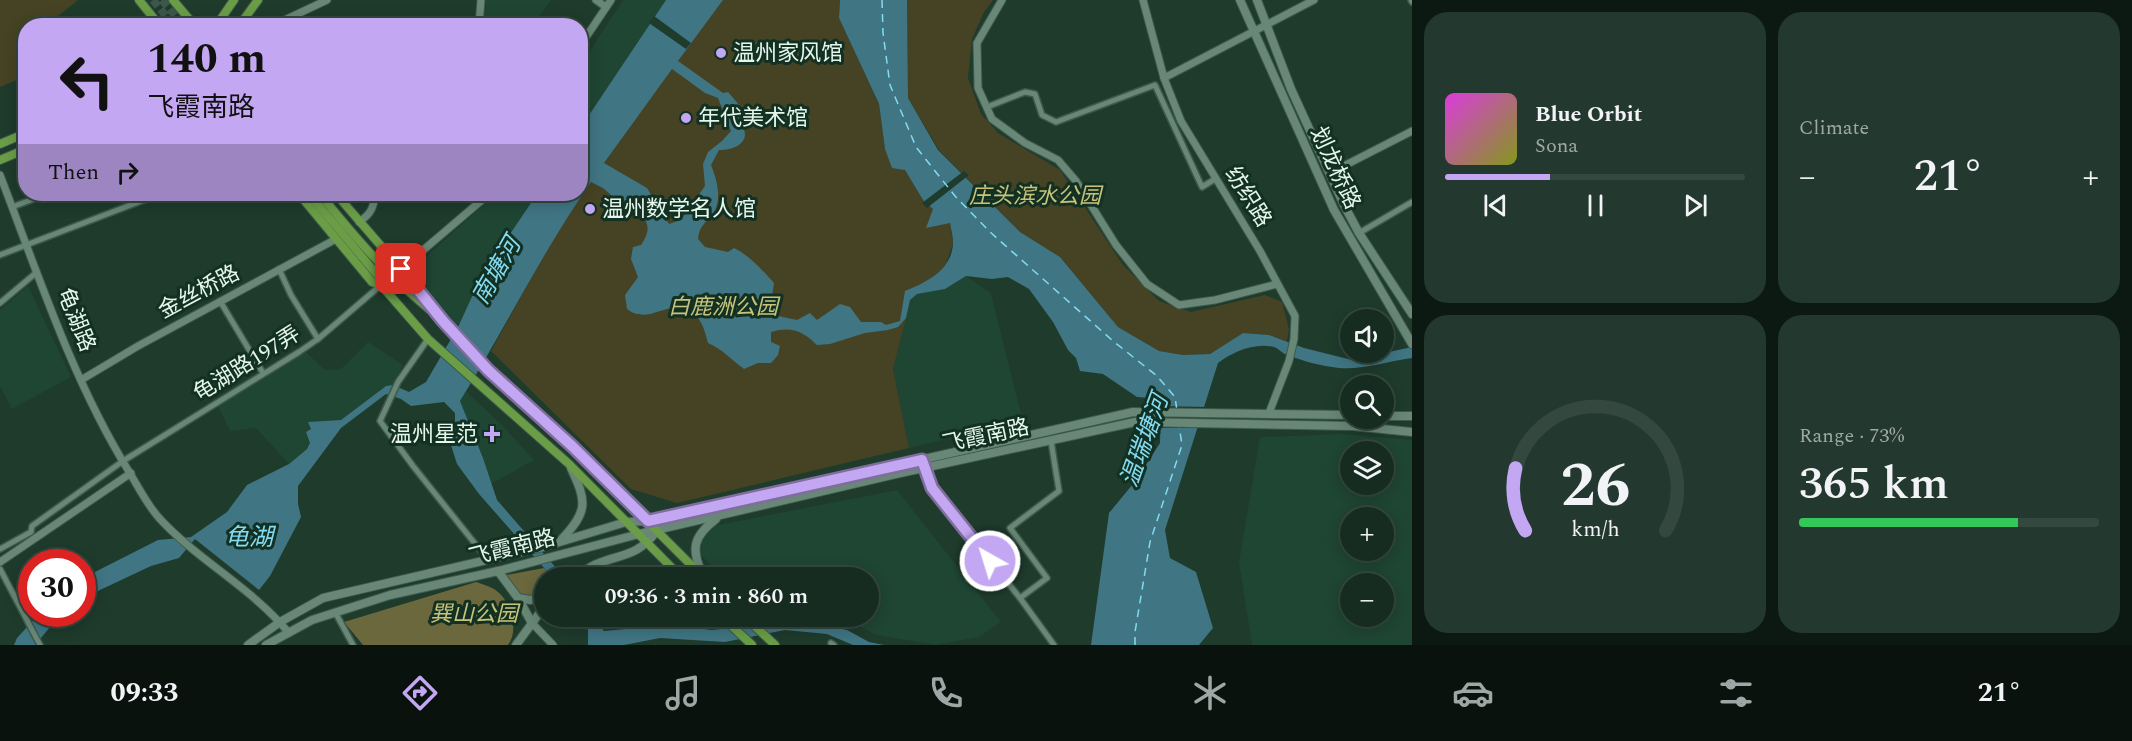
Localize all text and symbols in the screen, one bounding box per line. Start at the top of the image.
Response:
text: 140 m [147,28,266,91]
place label: 温州家风馆 [733,37,843,70]
icon: left [48,42,126,120]
marker: 温州家风馆 [714,46,728,60]
text: 飞霞南路 [147,87,255,129]
text: Blue Orbit [1535,98,1642,131]
place label: 年代美术馆 [698,102,808,135]
marker: 年代美术馆 [679,111,693,125]
text: Climate [1799,113,1869,143]
street label: 划龙桥路 [1301,121,1369,215]
text: Sona [1535,131,1578,161]
text: 21° [1914,142,1984,211]
text: − [1799,152,1816,202]
text: + [2083,152,2099,202]
text: Then [48,156,99,189]
icon: right [111,156,144,189]
street label: 纺织路 [1217,160,1279,234]
park label: 庄头滨水公园 [969,180,1104,213]
icon: previous [1479,189,1512,222]
icon: pause [1579,189,1612,222]
icon: next [1679,189,1712,222]
place label: 温州数学名人馆 [602,193,756,226]
marker: 温州数学名人馆 [583,202,597,216]
water label: 南塘河 [463,227,533,311]
pin [375,243,426,294]
icon: arrive [384,252,417,285]
street label: 金丝桥路 [152,257,246,327]
street label: 龟湖路 [48,283,104,357]
park label: 白鹿洲公园 [668,291,781,324]
map controls [1340,309,1394,627]
button: sound [1340,309,1394,363]
street label: 龟湖路197弄 [187,318,307,410]
button: search [1340,375,1394,429]
water label: 温瑞塘河 [1112,386,1180,492]
street label: 飞霞南路 [940,411,1032,461]
place label: 温州星范 [390,418,478,451]
text: Range · 73% [1799,421,1904,451]
marker: 温州星范 [483,425,501,443]
text: 26 [1560,439,1630,534]
button: layers [1340,441,1394,495]
text: 365 km [1799,450,1949,519]
button: + [1340,507,1394,561]
text: km/h [1571,513,1619,546]
water label: 龟湖 [225,520,277,556]
street label: 飞霞南路 [465,521,559,575]
position arrow [958,529,1022,593]
speed limit sign: 30 [18,549,96,627]
button: − [1340,573,1394,627]
text: 09:36 · 3 min · 860 m [605,580,808,613]
park label: 巽山公园 [430,598,521,631]
text: 09:33 [111,672,178,714]
icon: directions [399,672,441,714]
icon: music [662,672,704,714]
icon: phone [925,672,967,714]
icon: climate [1189,672,1231,714]
icon: car [1452,672,1494,714]
icon: filters [1715,672,1757,714]
text: 21° [1978,672,2021,714]

